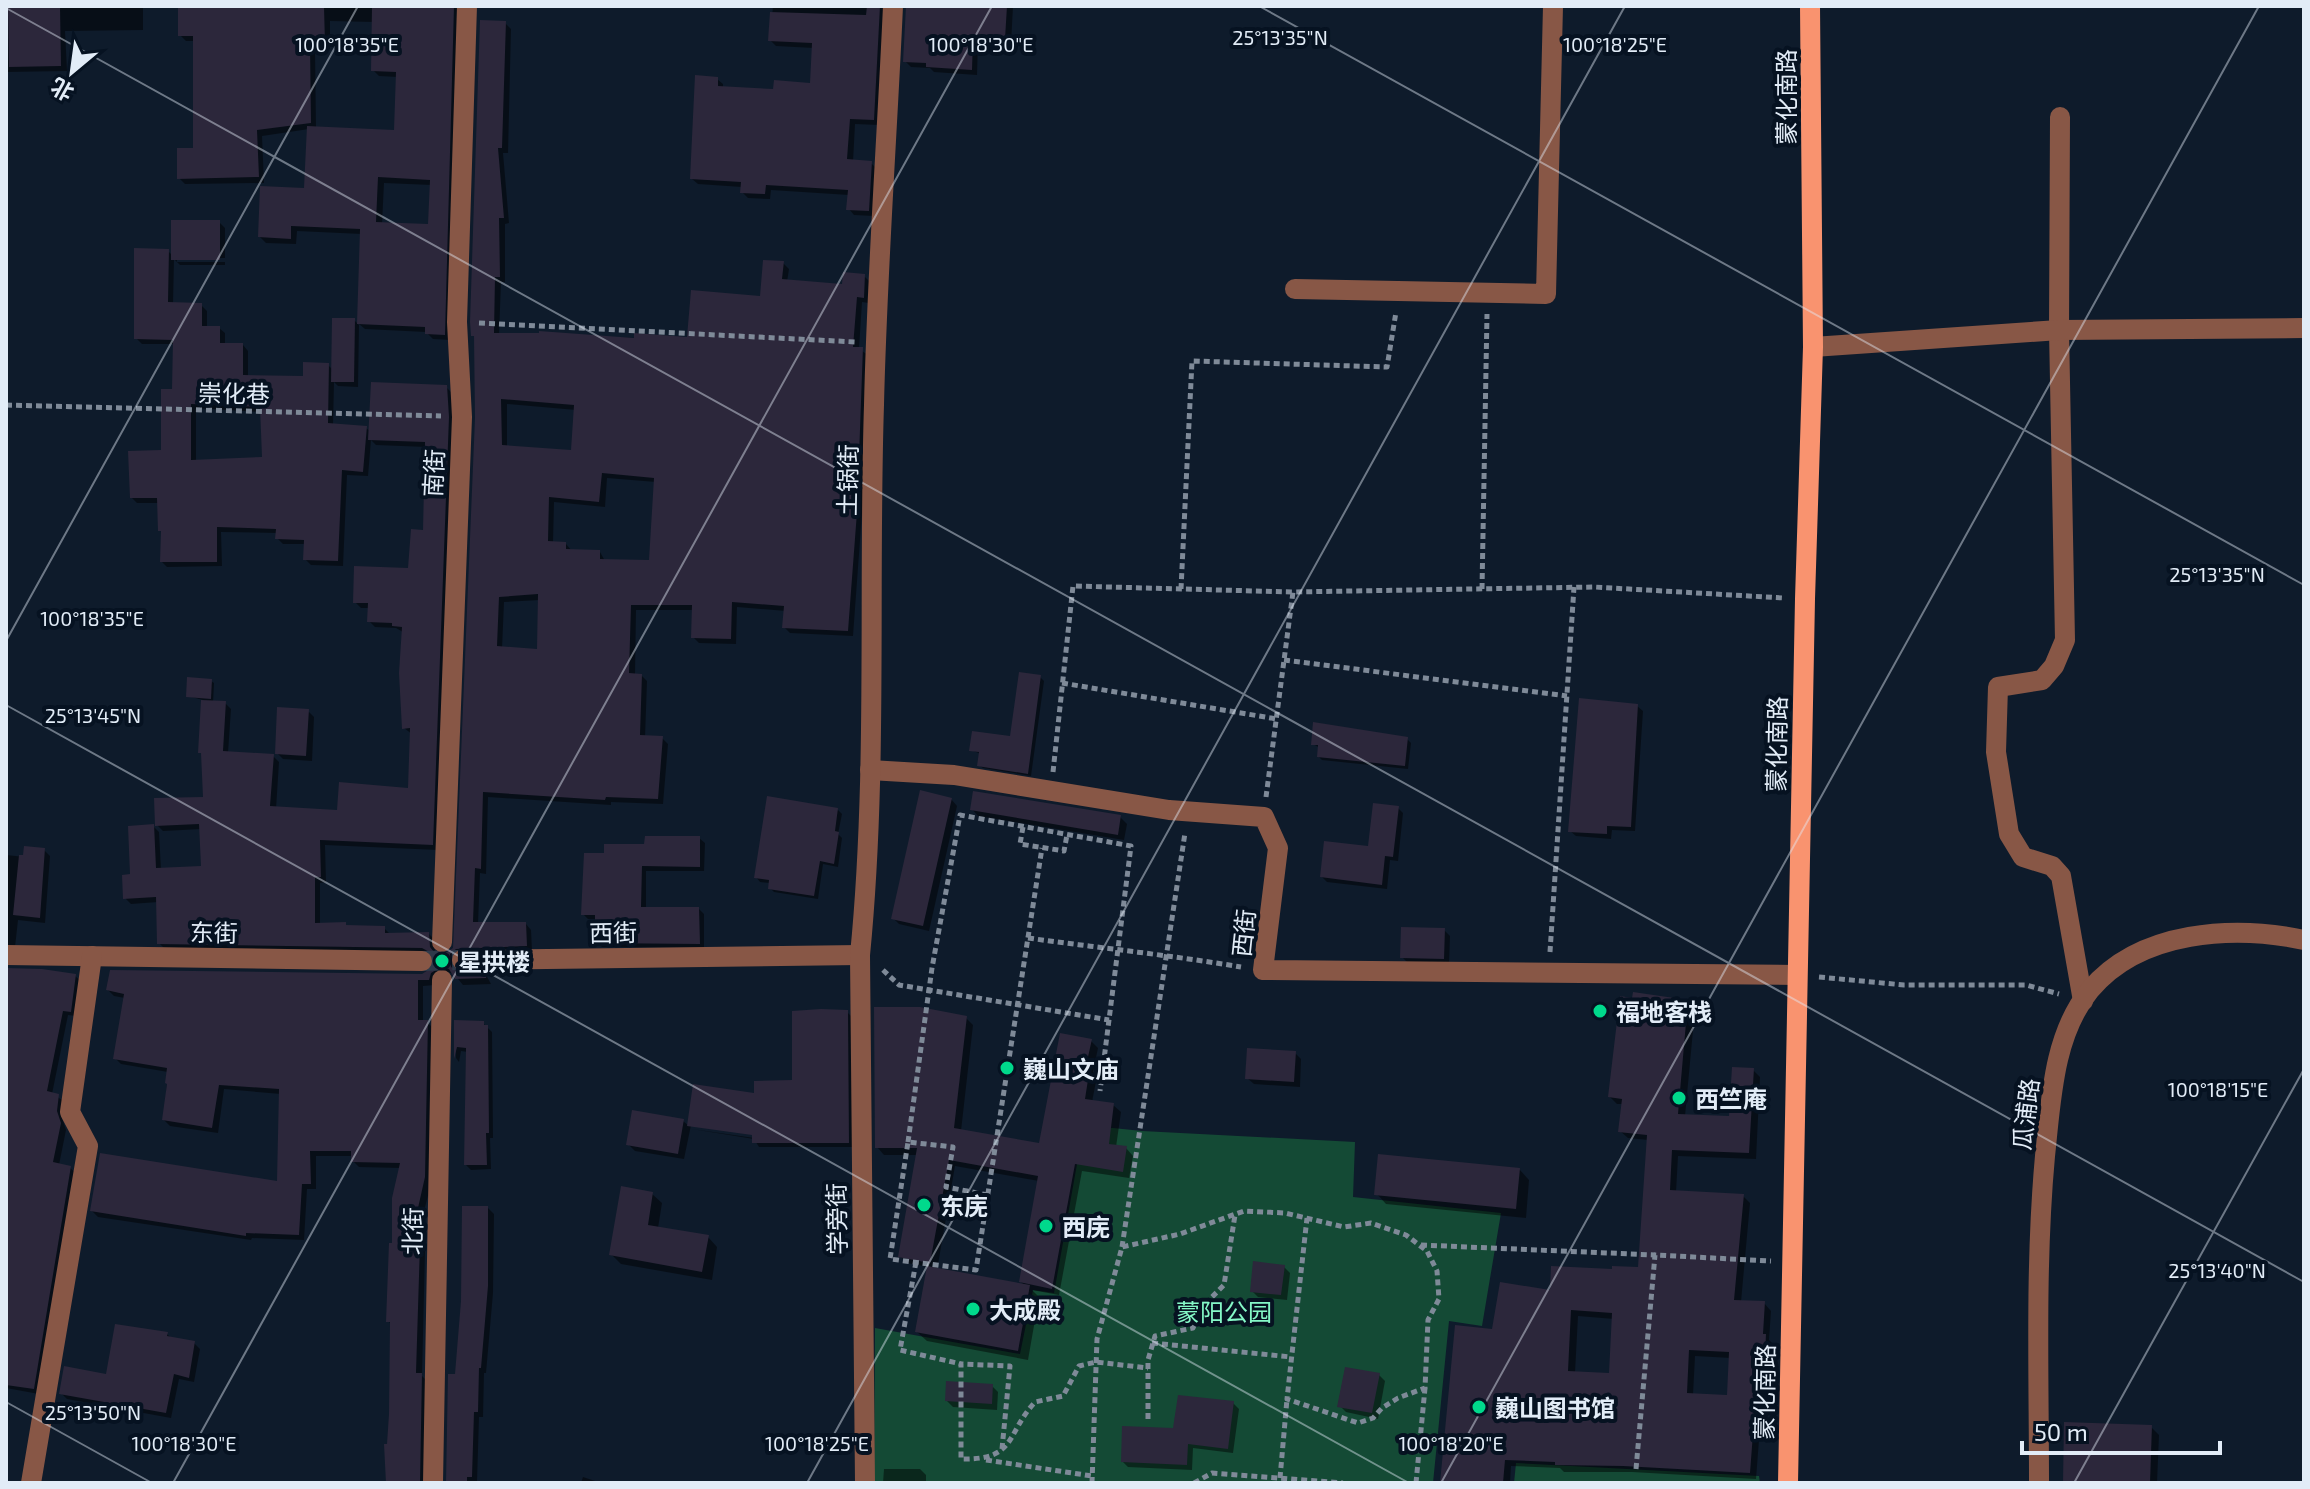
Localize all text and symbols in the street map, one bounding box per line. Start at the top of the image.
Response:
text: 25°13'35"N [1232,25,1328,49]
north arrow [32,32,112,112]
text: 100°18'35"E [295,32,399,56]
text: 100°18'30"E [928,32,1034,56]
text: 100°18'25"E [1563,32,1667,56]
street label: 蒙化南路 [1771,49,1800,145]
text: 北 [46,74,78,107]
street label: 崇化巷 [198,378,270,408]
street label: 土锅街 [832,444,862,516]
street label: 南街 [417,448,449,498]
text: 25°13'35"N [2169,562,2265,586]
text: 100°18'35"E [40,606,144,630]
street label: 蒙化南路 [1761,696,1791,792]
text: 25°13'45"N [45,703,141,727]
street label: 西街 [1226,908,1260,958]
street label: 东街 [190,917,238,947]
street label: 西街 [589,917,637,947]
place label: 星拱楼 [458,947,530,976]
marker: 星拱楼 [433,952,451,970]
place label: 福地客栈 [1616,997,1712,1026]
marker: 福地客栈 [1591,1002,1609,1020]
place label: 巍山文庙 [1023,1054,1119,1083]
marker: 巍山文庙 [998,1059,1016,1077]
street label: 瓜浦路 [2006,1077,2044,1151]
text: 100°18'15"E [2168,1077,2268,1101]
place label: 西竺庵 [1695,1084,1767,1113]
marker: 西竺庵 [1670,1089,1688,1107]
street label: 学旁街 [821,1183,851,1255]
place label: 东庑 [940,1191,988,1220]
marker: 东庑 [915,1196,933,1214]
street label: 北街 [397,1207,427,1255]
place label: 西庑 [1062,1212,1110,1241]
marker: 西庑 [1037,1217,1055,1235]
text: 25°13'40"N [2168,1258,2266,1282]
place label: 大成殿 [989,1295,1061,1324]
park label: 蒙阳公园 [1176,1297,1272,1326]
marker: 大成殿 [964,1300,982,1318]
street label: 蒙化南路 [1749,1344,1779,1440]
place label: 巍山图书馆 [1495,1393,1615,1422]
marker: 巍山图书馆 [1470,1398,1488,1416]
text: 25°13'50"N [45,1400,141,1424]
scale bar [2022,1405,2220,1455]
text: 50 m [2034,1417,2088,1446]
text: 100°18'30"E [131,1431,237,1455]
text: 100°18'25"E [765,1431,869,1455]
text: 100°18'20"E [1398,1431,1504,1455]

